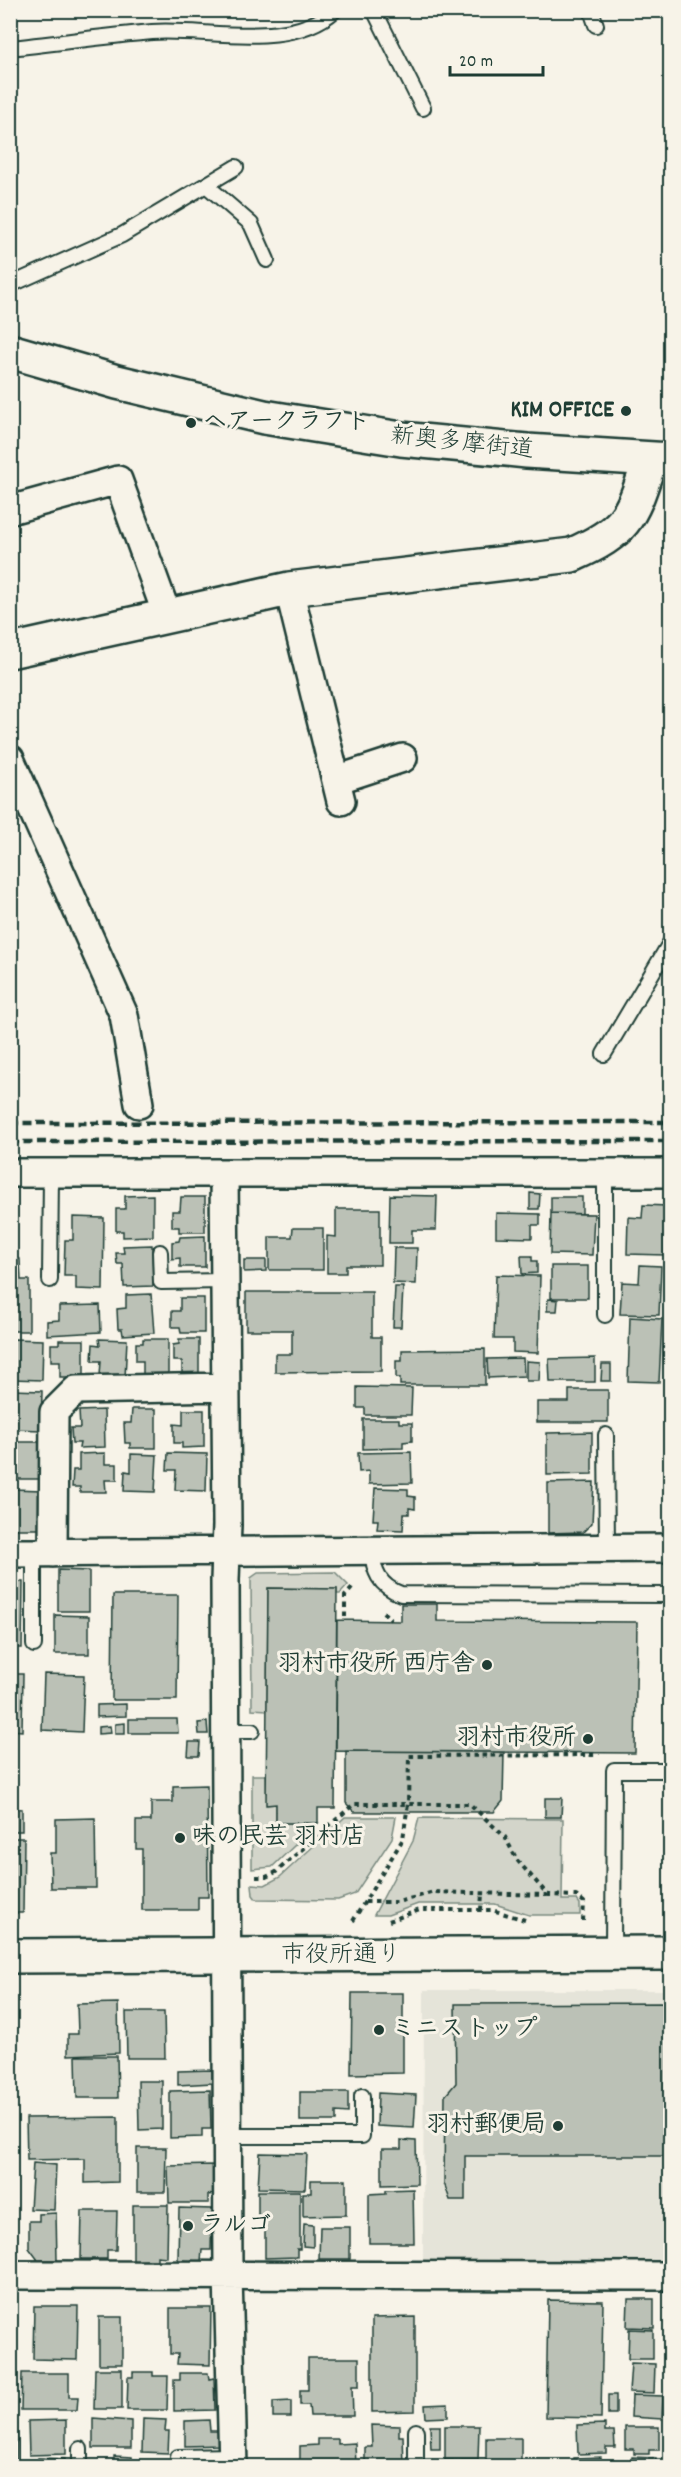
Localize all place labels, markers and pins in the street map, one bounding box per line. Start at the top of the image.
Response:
place label: KIM OFFICE [511,394,615,428]
marker: KIM OFFICE [619,404,633,418]
place label: ヘアークラフト [203,406,370,440]
marker: ヘアークラフト [184,416,198,430]
place label: 羽村市役所 西庁舎 [278,1648,475,1682]
marker: 羽村市役所 西庁舎 [480,1658,494,1672]
place label: 羽村市役所 [456,1722,576,1756]
marker: 羽村市役所 [581,1732,595,1746]
place label: 味の民芸 羽村店 [192,1821,366,1855]
marker: 味の民芸 羽村店 [173,1831,187,1845]
place label: ミニストップ [391,2013,537,2047]
marker: ミニストップ [372,2023,386,2037]
place label: 羽村郵便局 [426,2109,546,2143]
marker: 羽村郵便局 [551,2119,565,2133]
place label: ラルゴ [200,2209,271,2243]
marker: ラルゴ [181,2219,195,2233]

